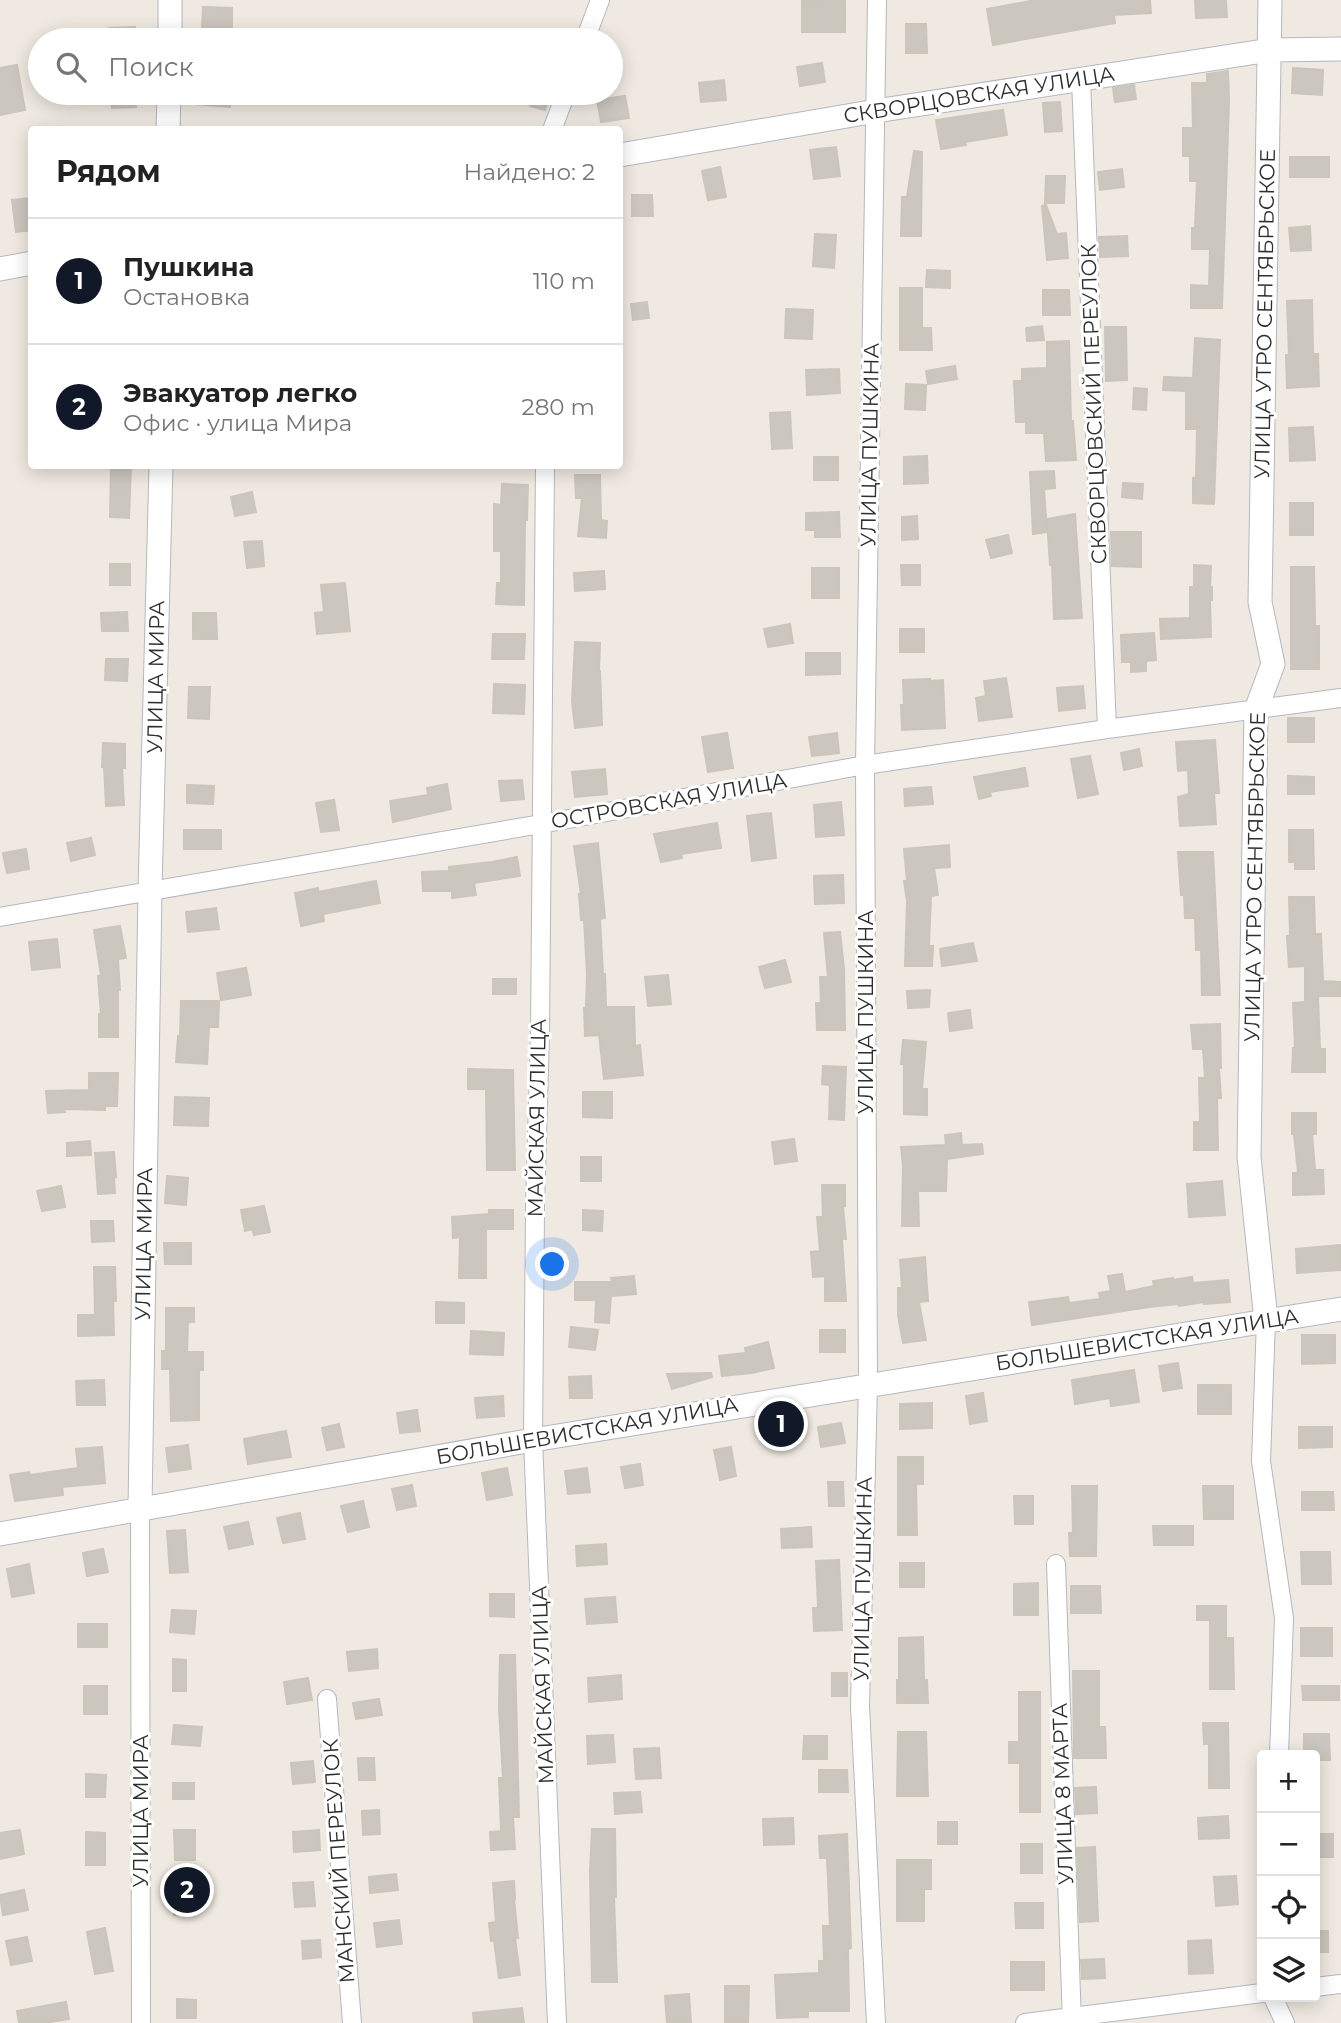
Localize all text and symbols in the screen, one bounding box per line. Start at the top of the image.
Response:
search box [28,28,623,105]
icon: search [52,48,90,86]
text: Поиск [108,51,194,83]
street label: СКВОРЦОВСКАЯ УЛИЦА [842,61,1117,128]
street label: УЛИЦА УТРО СЕНТЯБРЬСКОЕ [1249,149,1280,479]
text: Рядом [56,153,161,190]
text: Найдено: 2 [464,158,595,186]
street label: СКВОРЦОВСКИЙ ПЕРЕУЛОК [1075,243,1112,565]
text: Пушкина [123,251,254,283]
text: 1 [74,267,84,295]
text: 110 m [533,267,595,295]
text: Остановка [123,283,250,311]
street label: УЛИЦА ПУШКИНА [855,342,884,547]
text: Эвакуатор легко [123,377,357,409]
text: 2 [72,393,86,421]
text: 280 m [522,393,595,421]
text: Офис · улица Мира [123,409,352,437]
street label: УЛИЦА МИРА [142,600,169,754]
street label: УЛИЦА УТРО СЕНТЯБРЬСКОЕ [1239,712,1270,1042]
street label: ОСТРОВСКАЯ УЛИЦА [549,767,789,834]
street label: УЛИЦА ПУШКИНА [853,909,878,1114]
street label: МАЙСКАЯ УЛИЦА [522,1018,551,1218]
street label: УЛИЦА МИРА [130,1167,157,1321]
your location [535,1247,569,1281]
street label: БОЛЬШЕВИСТСКАЯ УЛИЦА [994,1303,1301,1376]
street label: БОЛЬШЕВИСТСКАЯ УЛИЦА [434,1392,740,1469]
pin: 1 [758,1398,804,1450]
street label: УЛИЦА ПУШКИНА [848,1476,877,1681]
street label: МАЙСКАЯ УЛИЦА [527,1585,558,1785]
street label: УЛИЦА 8 МАРТА [1047,1702,1078,1885]
street label: УЛИЦА МИРА [128,1734,153,1888]
street label: МАНСКИЙ ПЕРЕУЛОК [317,1738,360,1984]
map controls [1257,1750,1320,2002]
button: + [1257,1750,1320,1813]
button: − [1257,1813,1320,1876]
pin: 2 [164,1864,210,1916]
button: locate [1257,1876,1320,1939]
button: layers [1257,1939,1320,2002]

